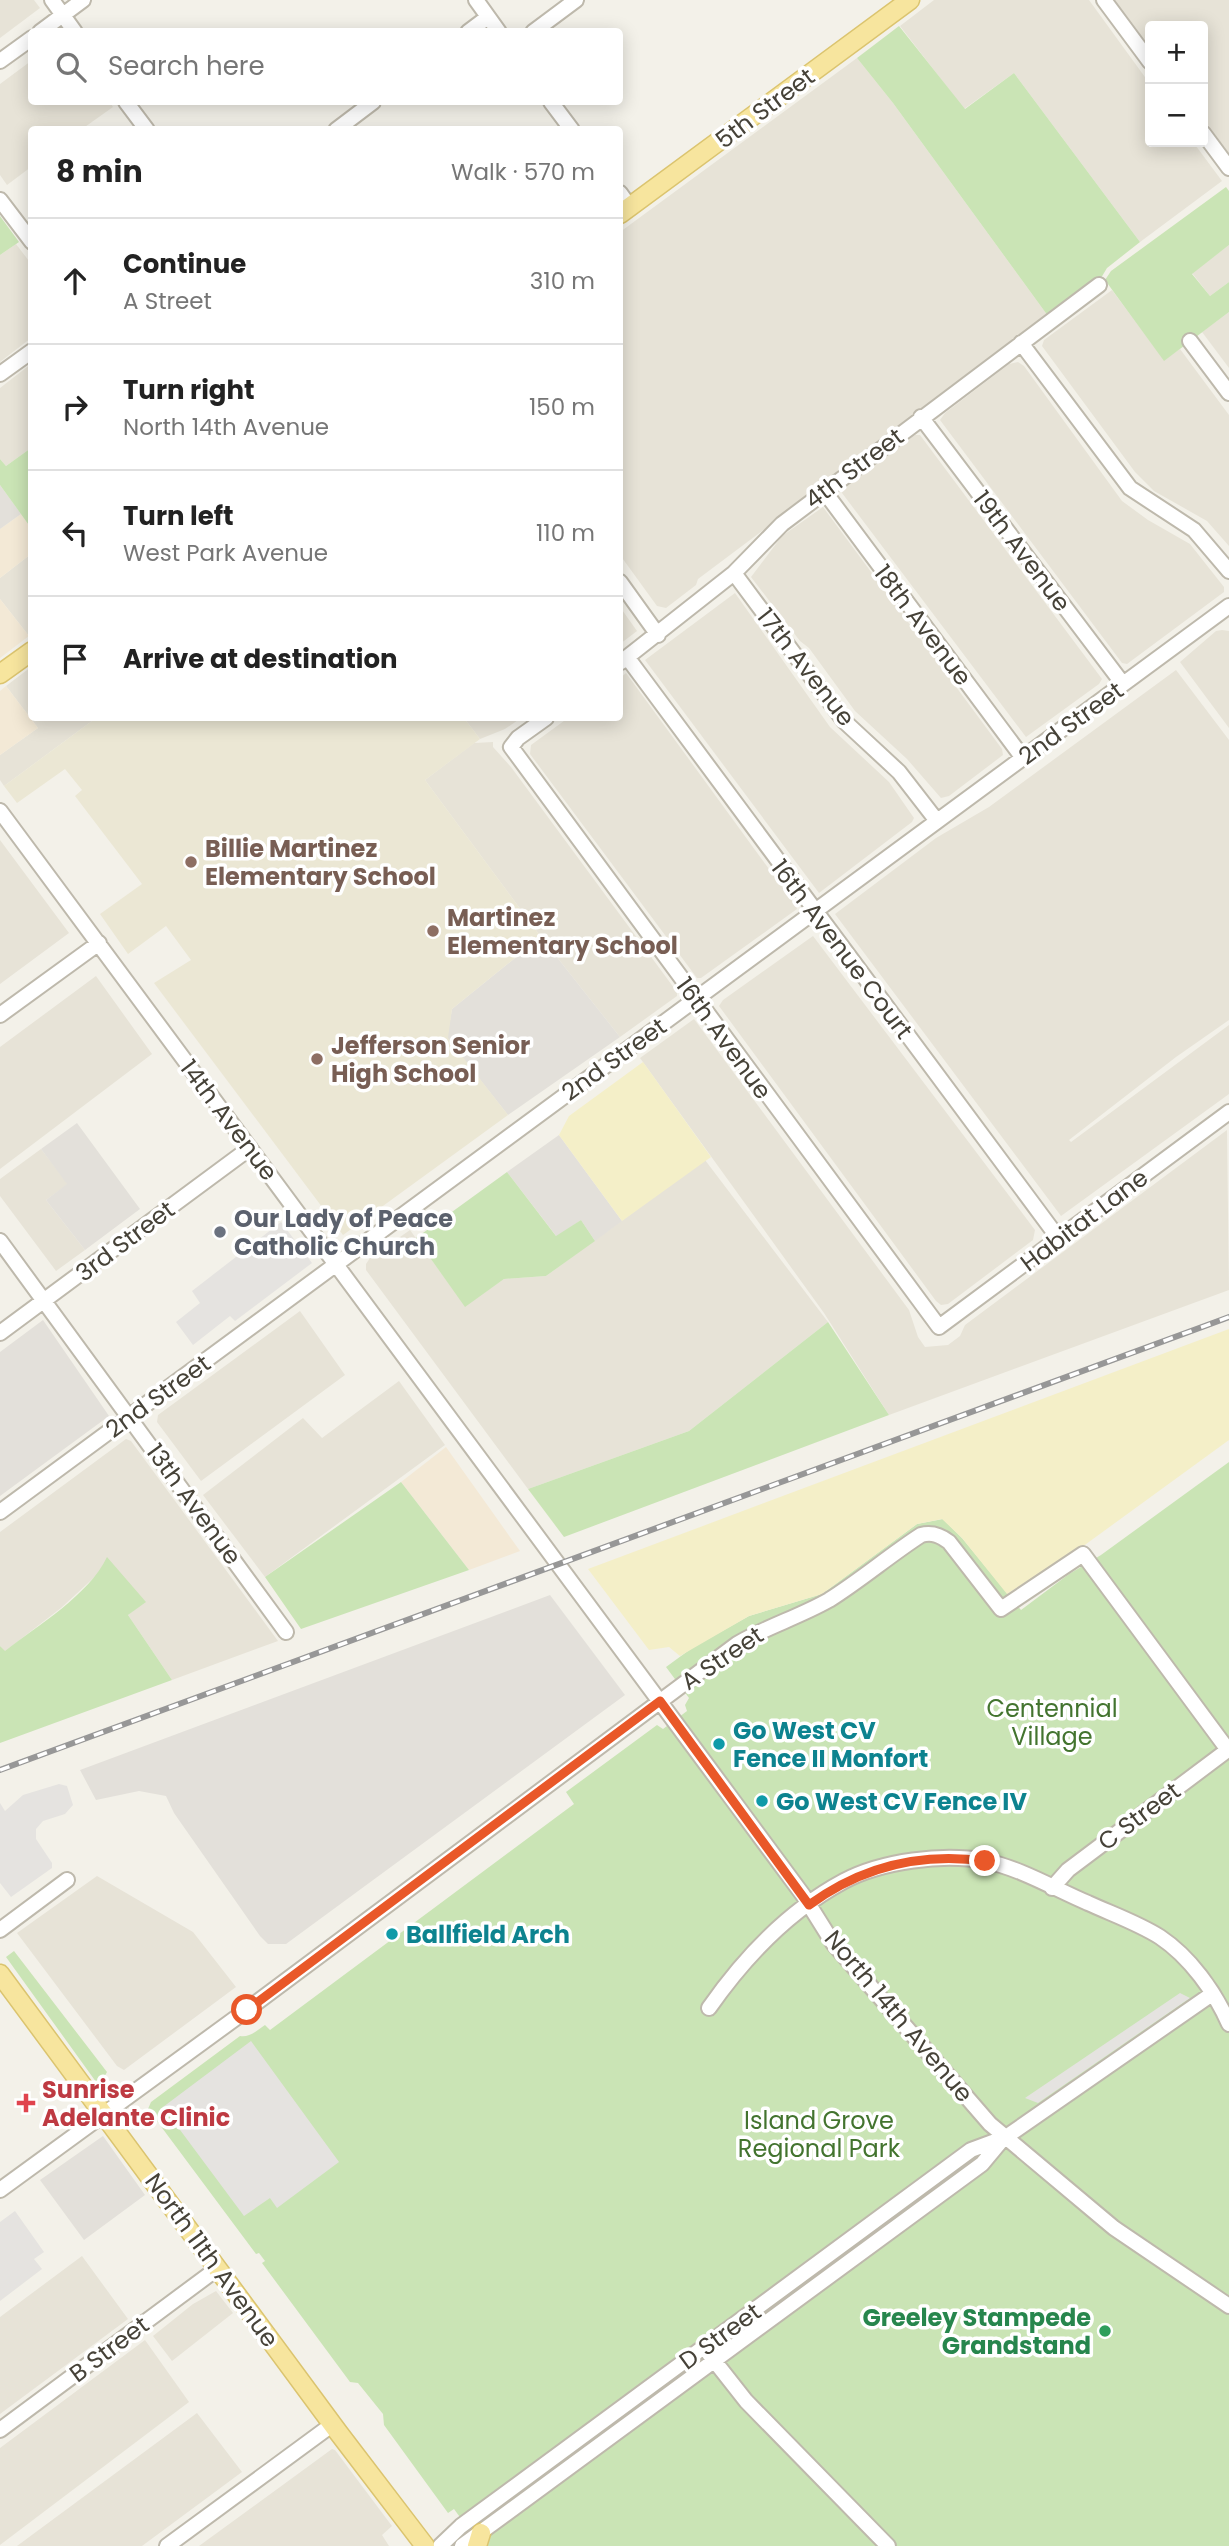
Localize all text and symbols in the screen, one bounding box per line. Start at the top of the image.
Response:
map controls [1145,21,1208,147]
button: + [1145,21,1208,84]
search box [28,28,623,105]
icon: search [52,48,90,86]
text: Search here [108,48,265,84]
street label: 5th Street [709,60,821,156]
button: − [1145,84,1208,147]
text: 8 min [56,150,143,193]
text: Walk · 570 m [451,156,595,188]
text: Continue [123,246,246,282]
icon: ahead [56,262,94,300]
text: 310 m [530,265,595,297]
text: A Street [123,285,212,317]
text: Turn right [123,372,255,408]
icon: right [56,388,94,426]
text: 150 m [529,391,595,423]
text: North 14th Avenue [123,411,329,443]
street label: 4th Street [798,420,910,516]
street label: 19th Avenue [966,484,1078,618]
text: Turn left [123,498,234,534]
icon: left [56,514,94,552]
text: 110 m [536,517,595,549]
text: West Park Avenue [123,537,328,569]
street label: 18th Avenue [867,558,979,692]
street label: 17th Avenue [749,601,863,733]
icon: arrive [56,640,94,678]
text: Arrive at destination [123,641,398,677]
street label: 2nd Street [1012,674,1130,772]
place label: Billie Martinez Elementary School [205,832,436,893]
street label: 16th Avenue Court [764,852,920,1046]
marker: Billie Martinez Elementary School [183,854,199,870]
place label: Martinez Elementary School [447,901,678,962]
marker: Martinez Elementary School [425,923,441,939]
street label: 16th Avenue [668,970,780,1106]
street label: 2nd Street [555,1010,673,1108]
place label: Jefferson Senior High School [331,1029,530,1090]
marker: Jefferson Senior High School [309,1051,325,1067]
street label: 14th Avenue [173,1053,285,1187]
street label: Habitat Lane [1013,1161,1155,1279]
street label: 3rd Street [69,1193,181,1289]
place label: Our Lady of Peace Catholic Church [234,1202,453,1263]
marker: Our Lady of Peace Catholic Church [212,1224,228,1240]
street label: 2nd Street [99,1347,217,1445]
street label: 13th Avenue [139,1437,249,1571]
street label: A Street [674,1618,770,1698]
park label: Centennial Village [986,1692,1118,1753]
place label: Go West CV Fence II Monfort [733,1714,928,1775]
marker: Go West CV Fence II Monfort [711,1736,727,1752]
street label: C Street [1091,1774,1187,1858]
place label: Go West CV Fence IV [776,1785,1027,1818]
marker: Go West CV Fence IV [754,1793,770,1809]
route end [969,1845,1000,1876]
place label: Ballfield Arch [406,1918,570,1951]
street label: North 14th Avenue [817,1923,981,2109]
marker: Ballfield Arch [384,1926,400,1942]
route start [231,1994,262,2025]
place label: Sunrise Adelante Clinic [42,2073,230,2134]
marker: Sunrise Adelante Clinic [16,2093,36,2113]
park label: Island Grove Regional Park [738,2104,901,2165]
street label: North 11th Avenue [138,2166,286,2354]
street label: D Street [672,2295,768,2377]
place label: Greeley Stampede Grandstand [862,2301,1091,2362]
street label: B Street [63,2308,155,2390]
marker: Greeley Stampede Grandstand [1097,2323,1113,2339]

